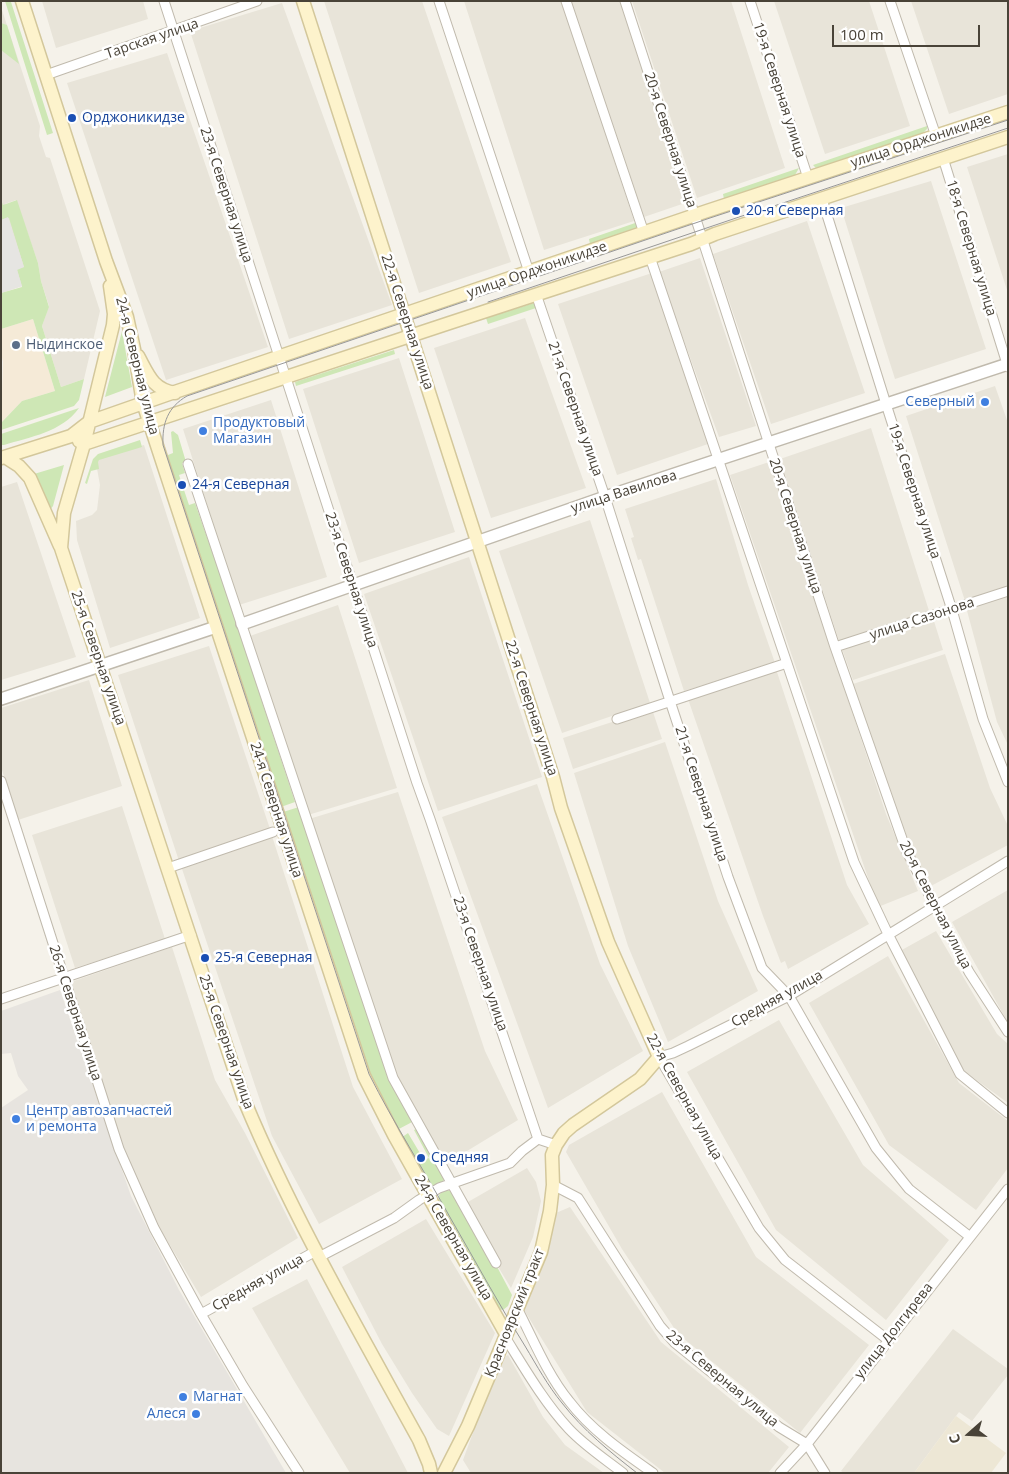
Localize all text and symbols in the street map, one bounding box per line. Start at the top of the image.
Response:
street label: Тарская улица [103,15,201,63]
scale bar [834,15,982,47]
street label: 19-я Северная улица [749,20,809,160]
text: 100 m [840,24,884,44]
street label: 20-я Северная улица [640,70,700,210]
place label: Орджоникидзе [82,110,185,126]
street label: улица Орджоникидзе [849,110,993,172]
marker: Орджоникидзе [66,112,78,124]
street label: 23-я Северная улица [196,125,256,265]
street label: 18-я Северная улица [942,178,1000,318]
place label: 20-я Северная [746,203,843,219]
marker: 20-я Северная [730,205,742,217]
street label: улица Орджоникидзе [465,238,609,302]
street label: 22-я Северная улица [377,252,437,392]
street label: 24-я Северная улица [112,295,162,437]
place label: Ныдинское [26,337,103,353]
marker: Ныдинское [10,339,22,351]
street label: 21-я Северная улица [544,339,606,479]
place label: Северный [905,394,975,410]
marker: Северный [979,396,991,408]
place label: Продуктовый Магазин [213,415,305,448]
street label: 19-я Северная улица [884,421,944,561]
marker: Продуктовый Магазин [197,425,209,437]
street label: 20-я Северная улица [765,456,825,596]
street label: улица Вавилова [569,467,679,517]
place label: 24-я Северная [192,477,289,493]
marker: 24-я Северная [176,479,188,491]
street label: 23-я Северная улица [321,510,381,650]
street label: 25-я Северная улица [67,588,129,728]
street label: улица Сазонова [868,594,976,644]
street label: 22-я Северная улица [501,638,561,778]
street label: 21-я Северная улица [671,724,731,864]
street label: 24-я Северная улица [246,740,306,880]
street label: 20-я Северная улица [895,838,975,972]
street label: 23-я Северная улица [449,894,511,1034]
street label: 26-я Северная улица [45,943,105,1083]
place label: 25-я Северная [215,950,312,966]
marker: 25-я Северная [199,952,211,964]
street label: Средняя улица [728,967,826,1031]
street label: 25-я Северная улица [195,972,257,1112]
street label: 22-я Северная улица [642,1031,726,1163]
place label: Центр автозапчастей и ремонта [26,1103,172,1136]
marker: Центр автозапчастей и ремонта [10,1113,22,1125]
place label: Средняя [431,1150,489,1166]
marker: Средняя [415,1152,427,1164]
street label: 24-я Северная улица [410,1173,496,1303]
street label: Красноярский тракт [481,1246,549,1380]
street label: Средняя улица [209,1251,307,1315]
street label: улица Долгирева [851,1280,937,1382]
street label: 23-я Северная улица [662,1327,782,1431]
place label: Магнат [193,1389,243,1405]
marker: Магнат [177,1391,189,1403]
place label: Алеся [147,1406,186,1422]
marker: Алеся [190,1408,202,1420]
north arrow [944,1409,994,1459]
text: С [944,1432,965,1446]

